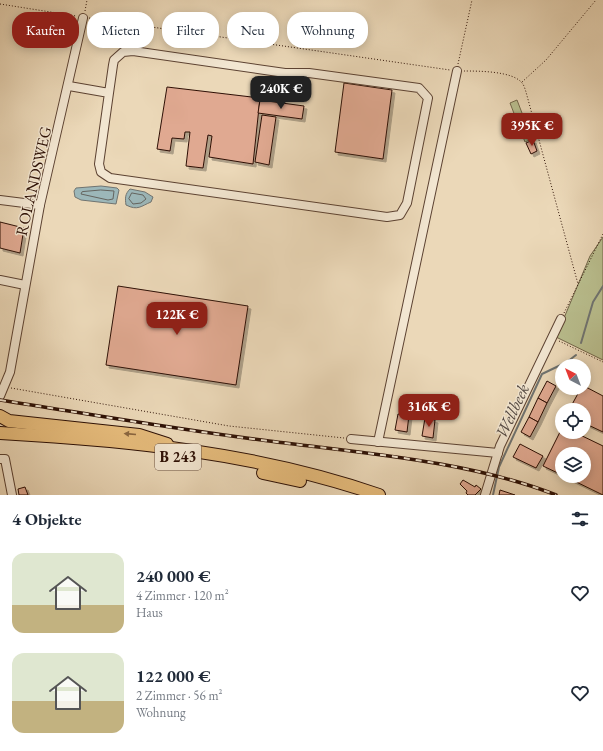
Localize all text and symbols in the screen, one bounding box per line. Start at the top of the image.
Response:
chip: Kaufen [12,12,79,48]
chip: Mieten [87,12,154,48]
chip: Filter [162,12,219,48]
chip: Neu [227,12,279,48]
chip: Wohnung [287,12,368,48]
pin: 240K € [248,76,314,110]
text: 240K € [259,80,303,97]
pin: 395K € [499,113,565,147]
text: 395K € [510,117,554,134]
street label: ROLANDSWEG [11,124,56,238]
pin: 122K € [144,302,210,336]
text: 122K € [155,306,199,323]
north arrow [555,359,591,395]
map controls [555,359,591,483]
water label: Wellbeek [490,380,534,442]
pin: 316K € [396,394,462,428]
text: 316K € [407,398,451,415]
button: locate [555,403,591,439]
one-way arrow [124,430,136,437]
road number: B 243 [155,444,201,470]
button: layers [555,447,591,483]
text: 4 Objekte [12,508,82,530]
icon: filters [569,508,591,530]
text: 240 000 € [136,565,211,587]
icon: home [44,569,92,617]
icon: heart [569,582,591,604]
text: 4 Zimmer · 120 m² [136,587,229,604]
text: Haus [136,604,163,621]
text: 122 000 € [136,665,211,687]
icon: home [44,669,92,717]
icon: heart [569,682,591,704]
text: 2 Zimmer · 56 m² [136,687,222,704]
text: Wohnung [136,704,186,721]

